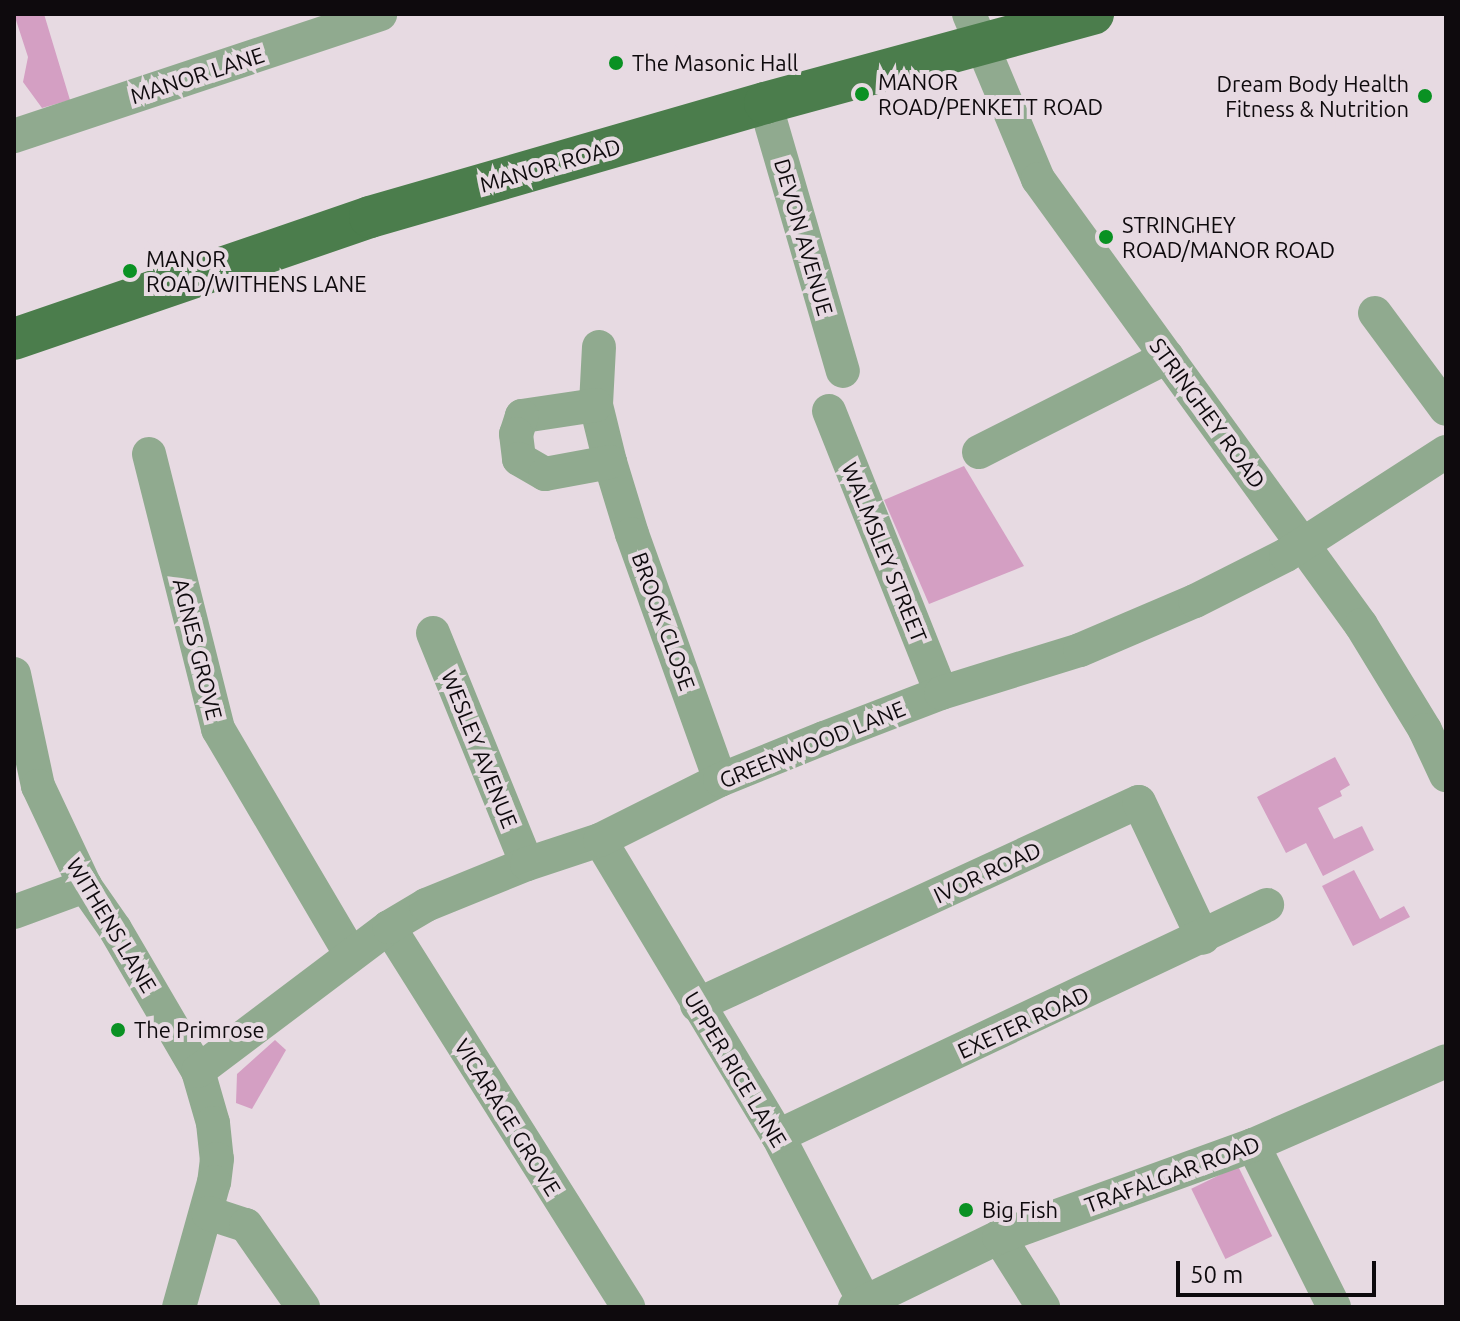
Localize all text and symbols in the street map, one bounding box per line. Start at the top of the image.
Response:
street label: MANOR LANE [127,41,267,109]
place label: The Masonic Hall [632,50,798,76]
marker: The Masonic Hall [607,54,625,72]
place label: MANOR ROAD/PENKETT ROAD [878,68,1103,120]
place label: Dream Body Health Fitness & Nutrition [1217,70,1409,122]
marker: MANOR ROAD/PENKETT ROAD [853,85,871,103]
marker: Dream Body Health Fitness & Nutrition [1416,87,1434,105]
street label: MANOR ROAD [477,132,623,198]
street label: DEVON AVENUE [769,156,839,318]
place label: STRINGHEY ROAD/MANOR ROAD [1122,211,1335,262]
marker: STRINGHEY ROAD/MANOR ROAD [1097,228,1115,246]
place label: MANOR ROAD/WITHENS LANE [146,245,367,296]
marker: MANOR ROAD/WITHENS LANE [121,262,139,280]
street label: STRINGHEY ROAD [1145,333,1271,493]
street label: WALMSLEY STREET [837,458,933,646]
street label: BROOK CLOSE [627,548,701,694]
street label: AGNES GROVE [168,576,228,722]
street label: WESLEY AVENUE [436,666,524,832]
street label: GREENWOOD LANE [715,695,909,793]
street label: IVOR ROAD [929,836,1045,908]
street label: WITHENS LANE [61,853,163,997]
street label: EXETER ROAD [953,980,1093,1064]
street label: UPPER RICE LANE [679,986,793,1152]
place label: The Primrose [134,1017,265,1043]
marker: The Primrose [109,1021,127,1039]
street label: VICARAGE GROVE [449,1034,567,1200]
street label: TRAFALGAR ROAD [1081,1130,1263,1218]
place label: Big Fish [982,1197,1058,1223]
marker: Big Fish [957,1201,975,1219]
scale bar [1180,1245,1380,1295]
text: 50 m [1190,1261,1243,1288]

